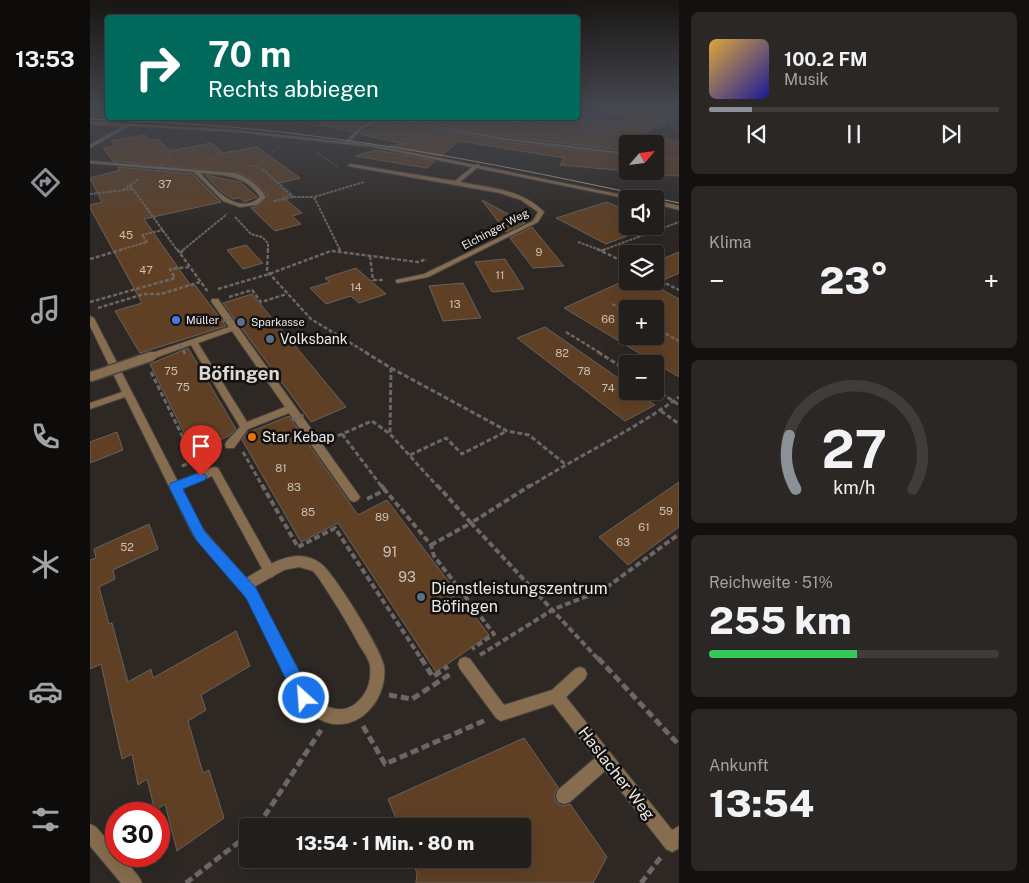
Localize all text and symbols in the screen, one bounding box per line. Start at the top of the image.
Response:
text: 70 m [208,34,291,75]
icon: right [125,35,190,100]
text: 13:53 [15,46,75,72]
text: 100.2 FM [784,48,868,70]
text: Musik [784,70,829,89]
text: Rechts abbiegen [208,76,379,102]
icon: previous [743,120,771,148]
icon: pause [840,120,868,148]
icon: next [937,120,965,148]
north arrow [619,135,664,180]
map controls [619,135,664,400]
icon: directions [28,165,63,200]
house number: 37 [158,178,172,190]
button: sound [619,190,664,235]
street label: Elchinger Weg [460,206,531,252]
house number: 45 [119,229,133,241]
text: Klima [709,233,751,252]
button: layers [619,245,664,290]
house number: 9 [536,246,543,258]
text: 23° [820,258,888,303]
house number: 47 [139,264,153,276]
text: − [709,264,725,297]
text: + [983,264,999,297]
house number: 11 [496,269,504,281]
house number: 14 [350,281,362,293]
icon: music [28,292,63,327]
house number: 13 [449,298,461,310]
button: + [619,300,664,345]
house number: 66 [601,313,615,325]
marker: Müller [170,314,182,326]
place label: Müller [186,314,219,326]
marker: Sparkasse [235,316,247,328]
place label: Sparkasse [251,316,305,328]
place label: Volksbank [280,331,348,347]
marker: Volksbank [264,333,276,345]
house number: 82 [555,347,569,359]
button: − [619,355,664,400]
district label: Böfingen [198,362,280,384]
house number: 75 [164,365,178,377]
house number: 78 [577,365,591,377]
house number: 75 [176,381,190,393]
house number: 74 [601,382,615,394]
icon: phone [28,419,63,454]
text: 27 [821,419,887,480]
pin [180,425,222,476]
place label: Star Kebap [262,429,335,445]
marker: Star Kebap [246,431,258,443]
icon: arrive [187,432,215,460]
house number: 81 [275,462,287,474]
text: km/h [833,477,875,498]
house number: 83 [287,481,301,493]
house number: 59 [659,505,673,517]
house number: 85 [301,506,315,518]
house number: 89 [375,511,389,523]
house number: 61 [638,521,650,533]
house number: 63 [616,536,630,548]
house number: 52 [120,541,134,553]
house number: 91 [383,544,397,560]
icon: climate [28,547,63,582]
house number: 93 [398,569,416,585]
text: Reichweite · 51% [709,573,833,592]
place label: Dienstleistungszentrum Böfingen [431,579,608,616]
marker: Dienstleistungszentrum Böfingen [415,591,427,603]
text: 255 km [709,598,851,643]
position arrow [277,671,329,723]
icon: car [28,674,63,709]
street label: Haslacher Weg [574,723,659,824]
text: Ankunft [709,756,769,775]
text: 13:54 [709,781,814,826]
icon: filters [28,802,63,837]
speed limit sign: 30 [105,802,170,867]
text: 13:54 · 1 Min. · 80 m [296,832,474,854]

